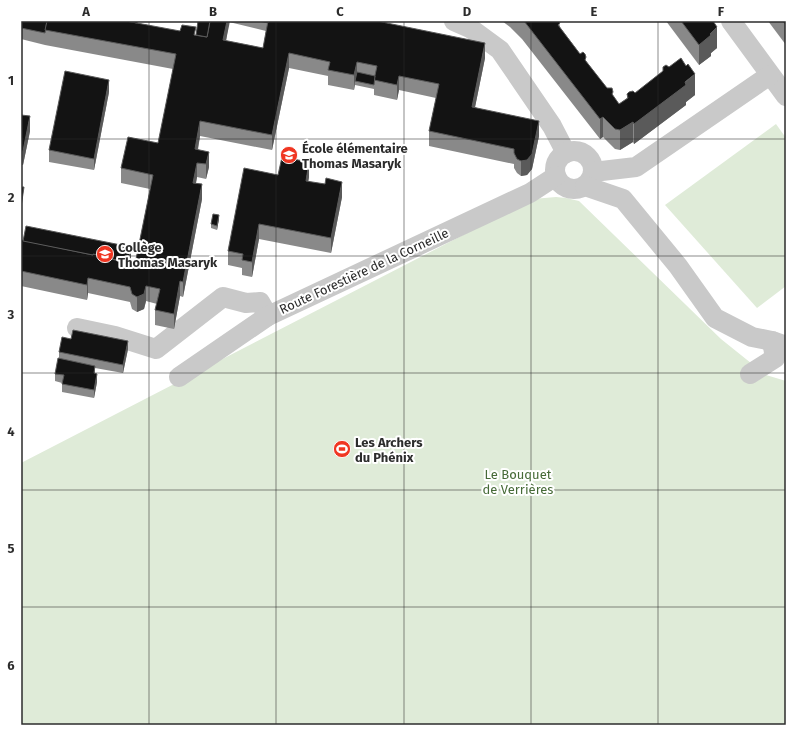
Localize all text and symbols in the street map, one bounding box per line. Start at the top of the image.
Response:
text: A [81,4,90,19]
text: B [209,4,217,19]
text: C [336,4,344,19]
text: D [463,4,472,19]
text: E [591,4,598,19]
text: F [718,4,725,19]
text: 1 [8,73,14,88]
place label: École élémentaire Thomas Masaryk [302,140,408,171]
school or university icon: École élémentaire Thomas Masaryk [279,145,299,165]
text: 2 [8,190,15,205]
street label: Route Forestière de la Corneille [277,225,451,317]
place label: Collège Thomas Masaryk [118,240,218,270]
school or university icon: Collège Thomas Masaryk [95,244,115,264]
text: 3 [7,307,15,322]
text: 4 [7,424,15,439]
place label: Les Archers du Phénix [355,435,423,465]
sports icon: Les Archers du Phénix [332,439,352,459]
park label: Le Bouquet de Verrières [483,467,553,497]
text: 5 [8,541,15,556]
text: 6 [7,658,15,673]

